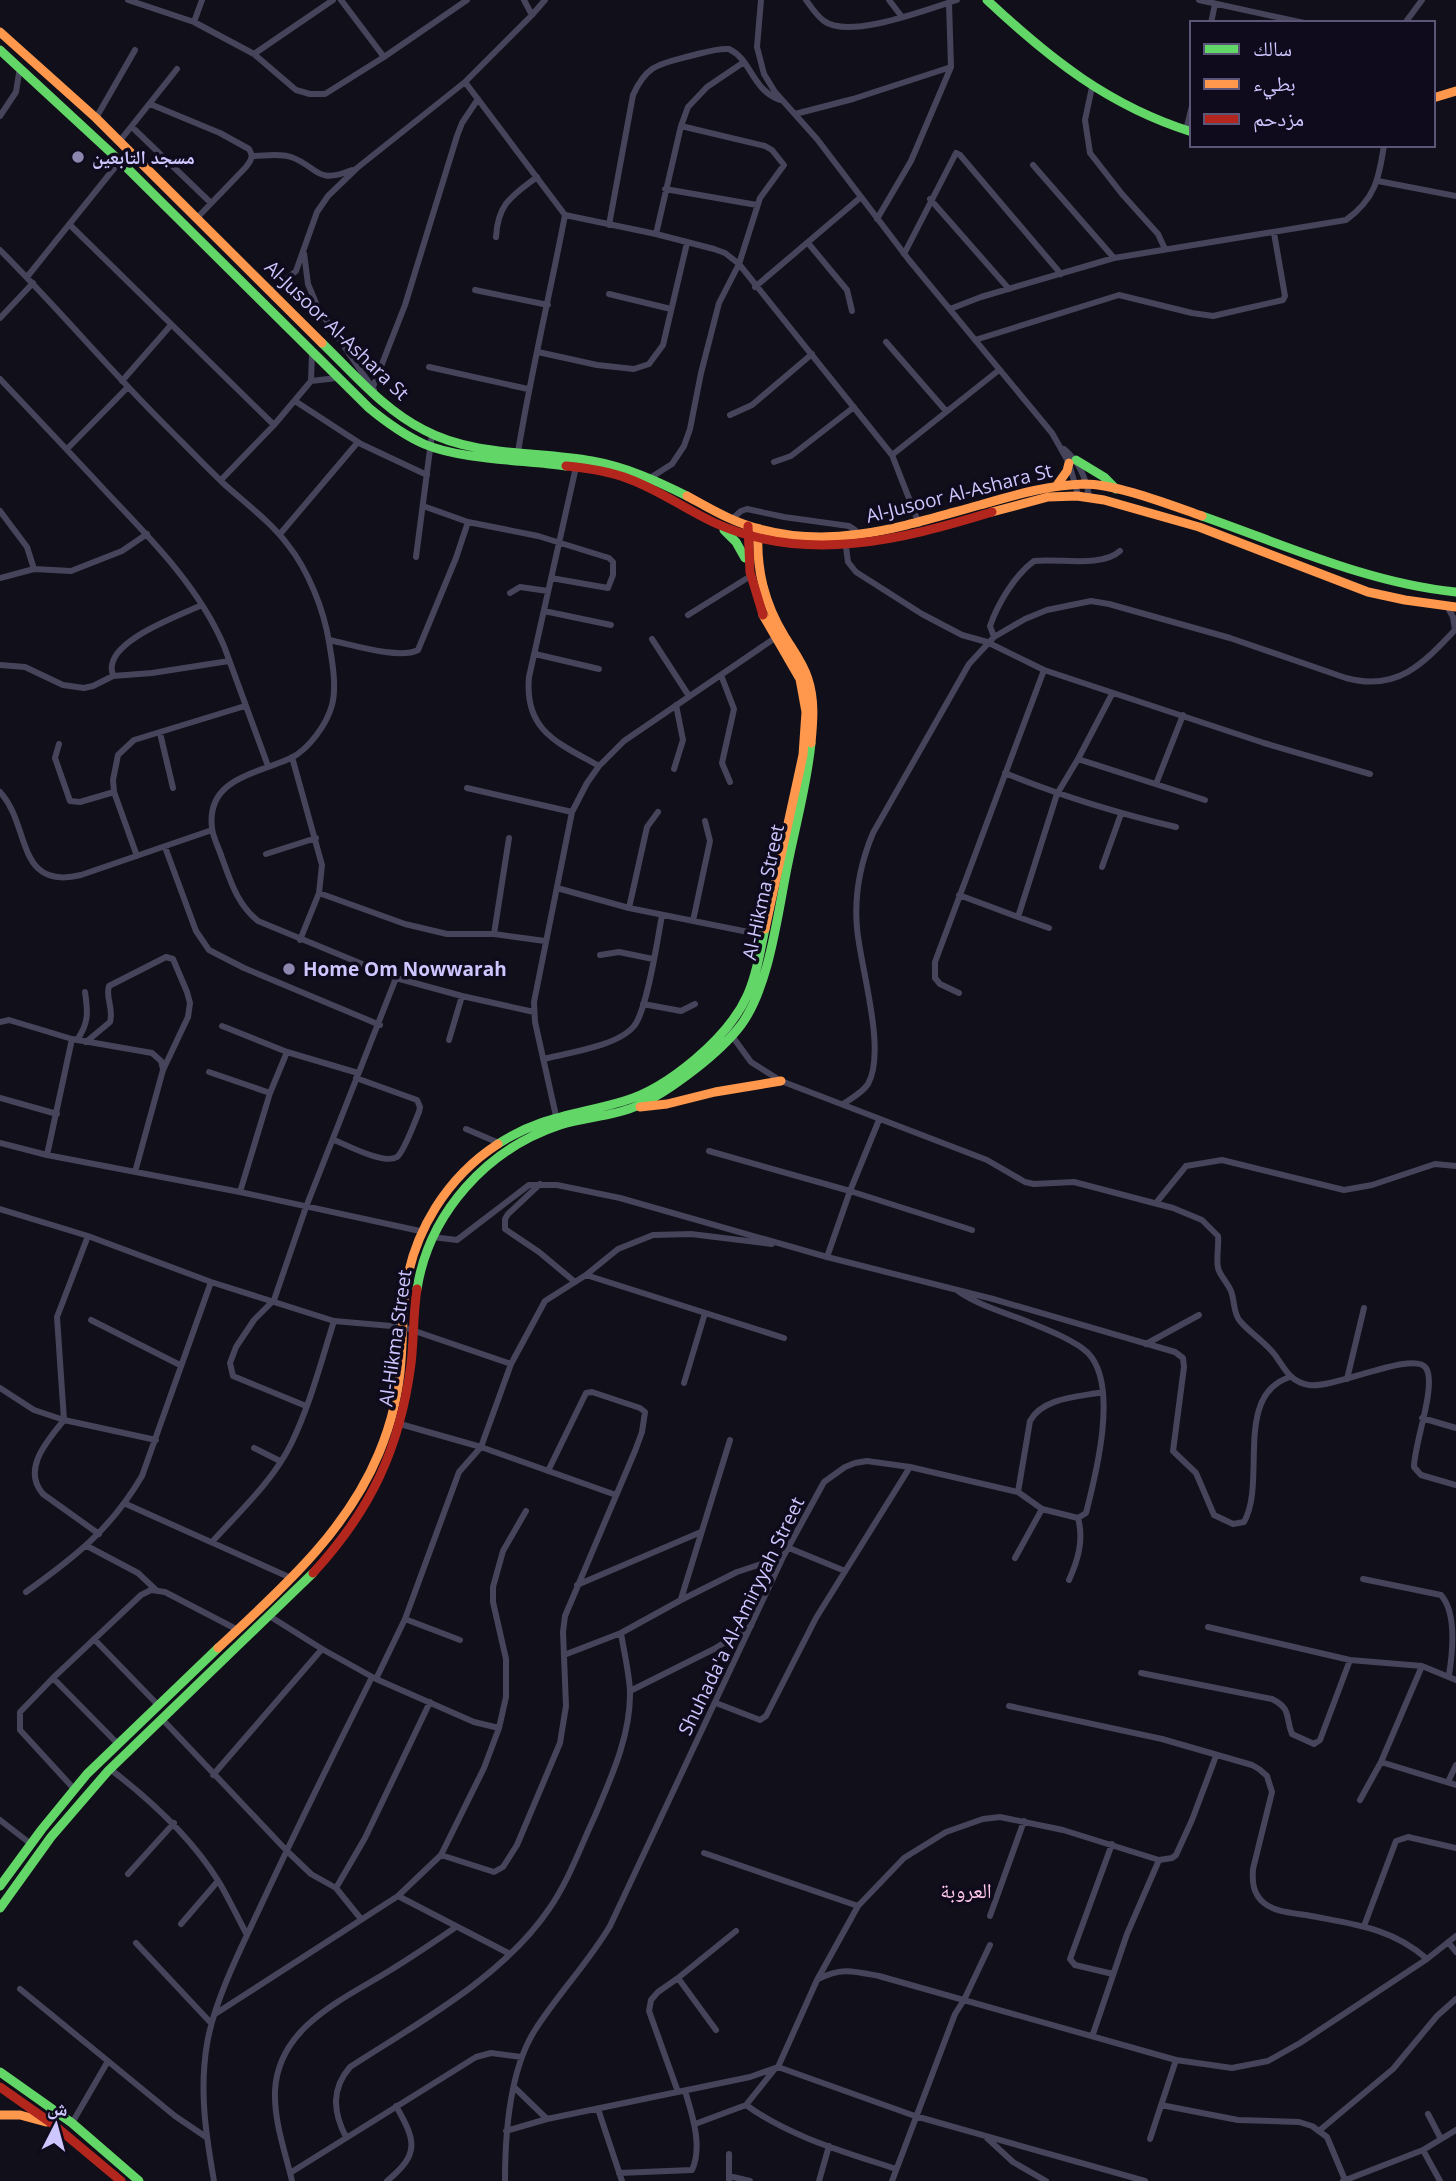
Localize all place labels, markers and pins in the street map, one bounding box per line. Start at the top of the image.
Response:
place label: مسجد التابعين [92,144,195,170]
marker: مسجد التابعين [70,149,86,165]
place label: Home Om Nowwarah [303,956,507,982]
marker: Home Om Nowwarah [281,961,297,977]

